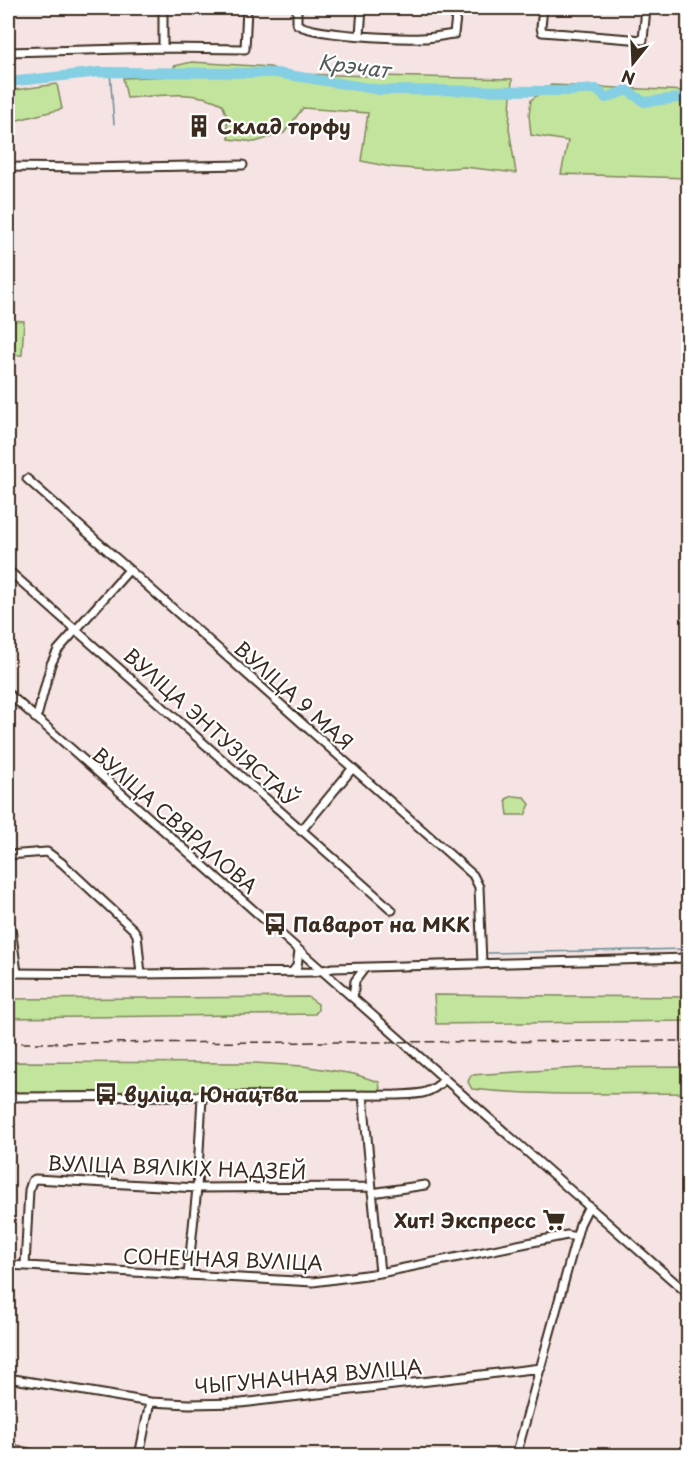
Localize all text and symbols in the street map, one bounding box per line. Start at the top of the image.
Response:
north arrow [603,33,663,93]
water label: Крэчат [317,45,395,86]
text: N [618,65,638,92]
place label: Склад торфу [217,111,350,141]
building icon: Склад торфу [186,113,212,139]
street label: ВУЛІЦА 9 МАЯ [228,633,360,757]
street label: ВУЛІЦА ЭНТУЗІЯСТАЎ [117,640,305,814]
street label: ВУЛІЦА СВЯРДЛОВА [86,740,264,900]
place label: Паварот на МКК [293,909,470,939]
bus stop icon: Паварот на МКК [262,911,288,937]
place label: вуліца Юнацтва [124,1079,299,1109]
bus stop icon: вуліца Юнацтва [93,1081,119,1107]
street label: ВУЛІЦА ВЯЛІКІХ НАДЗЕЙ [47,1147,307,1187]
place label: Хит! Экспресс [393,1205,536,1235]
supermarket icon: Хит! Экспресс [541,1207,567,1233]
street label: СОНЕЧНАЯ ВУЛІЦА [123,1241,323,1277]
street label: ЧЫГУНАЧНАЯ ВУЛІЦА [193,1351,423,1401]

